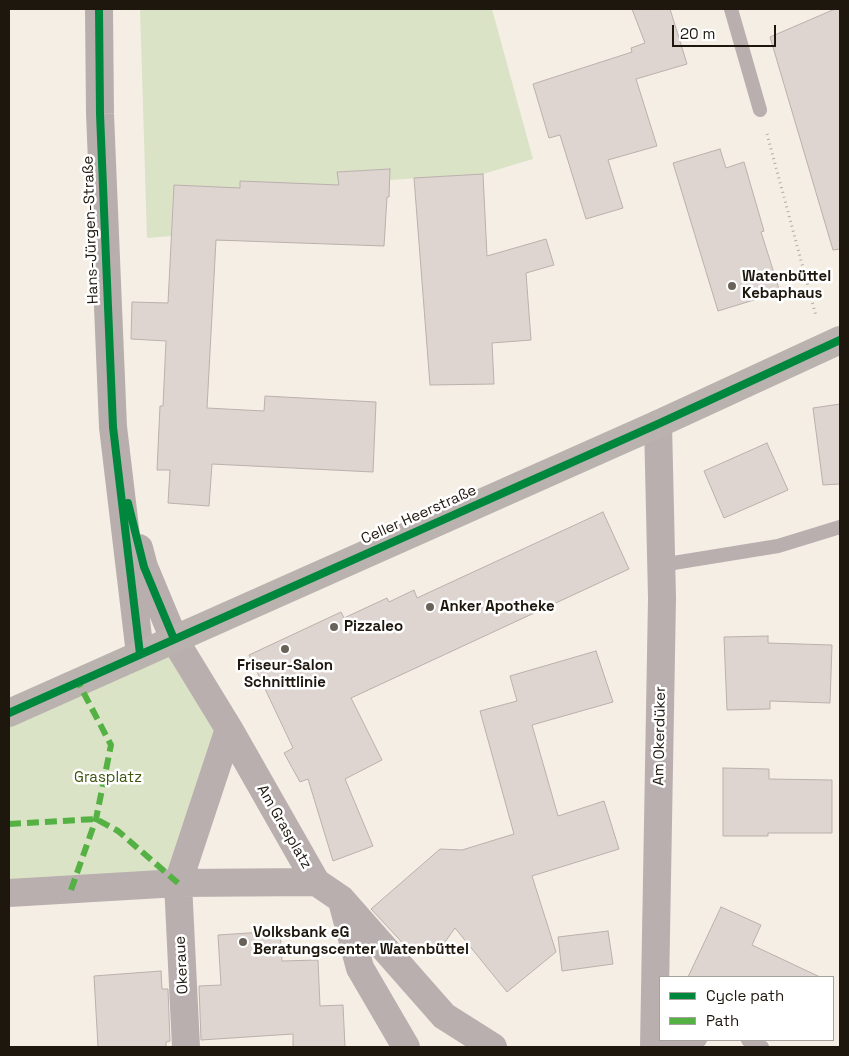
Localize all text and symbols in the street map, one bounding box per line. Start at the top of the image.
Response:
scale bar [674,15,778,47]
text: 20 m [680,24,715,43]
street label: Hans-Jürgen-Straße [79,156,103,304]
place label: Watenbüttel Kebaphaus [742,268,831,303]
marker: Watenbüttel Kebaphaus [726,280,738,292]
street label: Celler Heerstraße [359,481,479,549]
place label: Anker Apotheke [440,598,555,616]
marker: Anker Apotheke [424,601,436,613]
place label: Pizzaleo [344,618,403,636]
marker: Pizzaleo [328,621,340,633]
marker: Friseur-Salon Schnittlinie [279,643,291,655]
place label: Friseur-Salon Schnittlinie [237,657,333,692]
street label: Am Okerdüker [650,686,670,786]
park label: Grasplatz [74,769,142,787]
street label: Am Grasplatz [253,782,315,872]
place label: Volksbank eG Beratungscenter Watenbüttel [253,924,469,959]
street label: Okeraue [171,935,193,995]
marker: Volksbank eG Beratungscenter Watenbüttel [237,936,249,948]
legend [659,976,834,1041]
text: Cycle path [706,986,784,1005]
text: Path [706,1011,739,1030]

